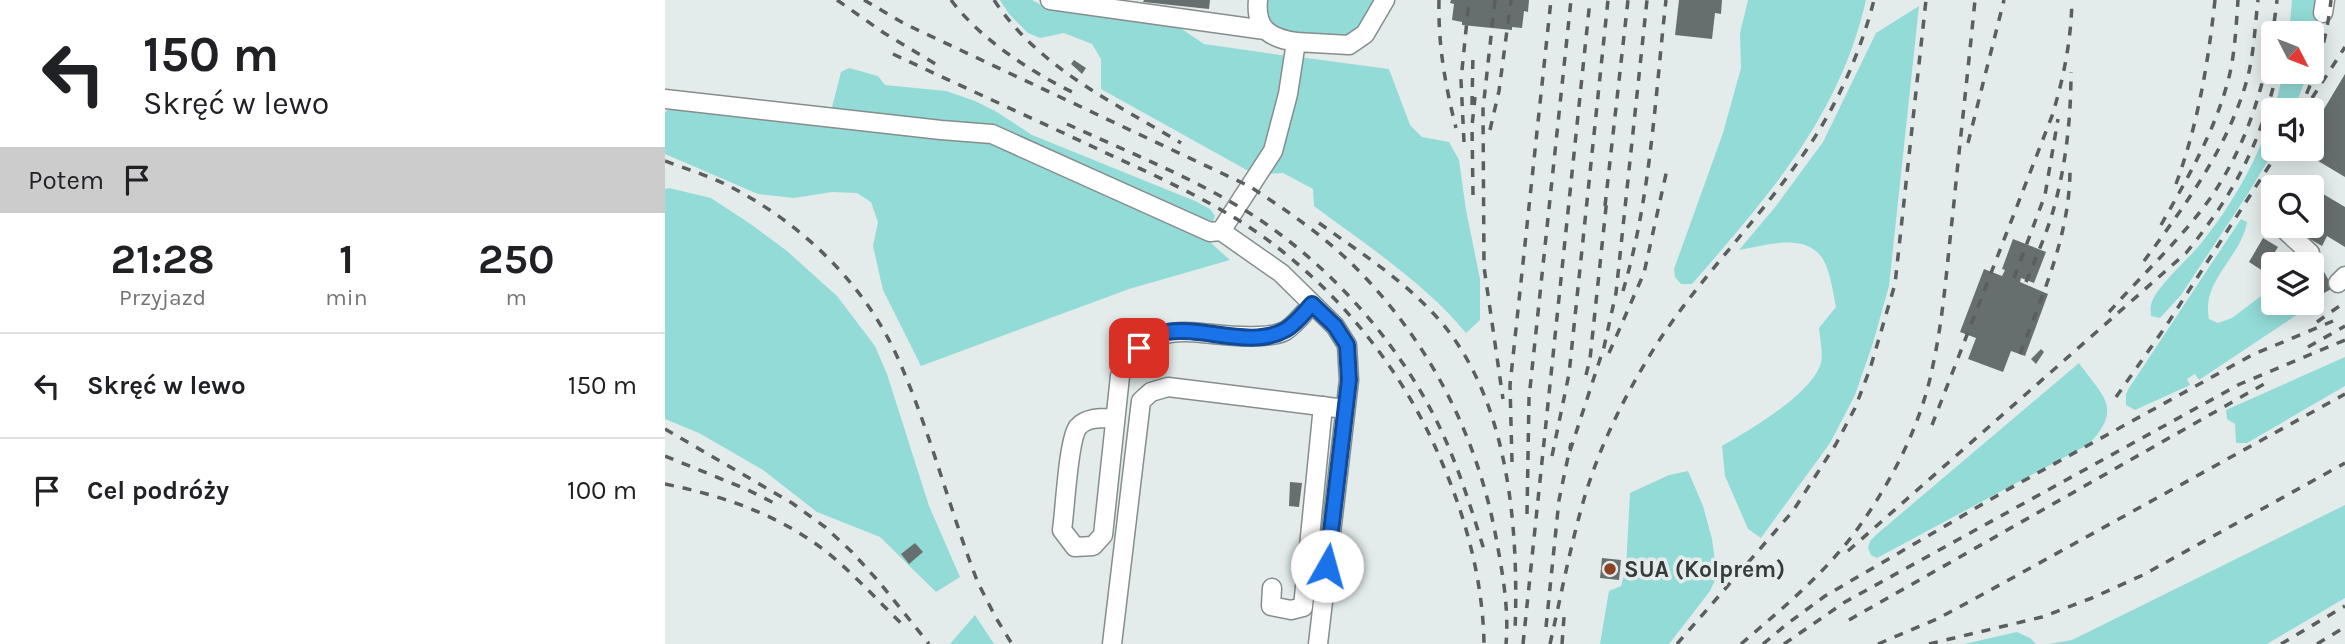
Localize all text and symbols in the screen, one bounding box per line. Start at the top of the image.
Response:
north arrow [2261,21,2324,84]
map controls [2261,21,2324,315]
text: 150 m [143,26,279,83]
icon: left [28,28,119,119]
text: Skręć w lewo [143,85,329,122]
button: sound [2261,98,2324,161]
icon: arrive [118,161,156,199]
text: Potem [28,165,104,196]
button: search [2261,175,2324,238]
text: 21:28 [111,234,215,284]
text: 1 [339,234,354,284]
text: 250 [478,234,554,284]
button: layers [2261,252,2324,315]
text: Przyjazd [119,284,206,311]
text: min [325,284,368,311]
text: m [505,284,527,311]
pin [1109,318,1169,378]
icon: arrive [1120,329,1158,367]
icon: left [28,367,66,405]
text: Skręć w lewo [87,370,246,401]
text: 150 m [568,370,637,401]
icon: arrive [28,472,66,510]
text: Cel podróży [87,475,229,506]
text: 100 m [567,475,637,506]
position arrow [1290,529,1364,603]
place label: SUA (Kolprem) [1624,556,1785,583]
marker: SUA (Kolprem) [1602,561,1618,577]

